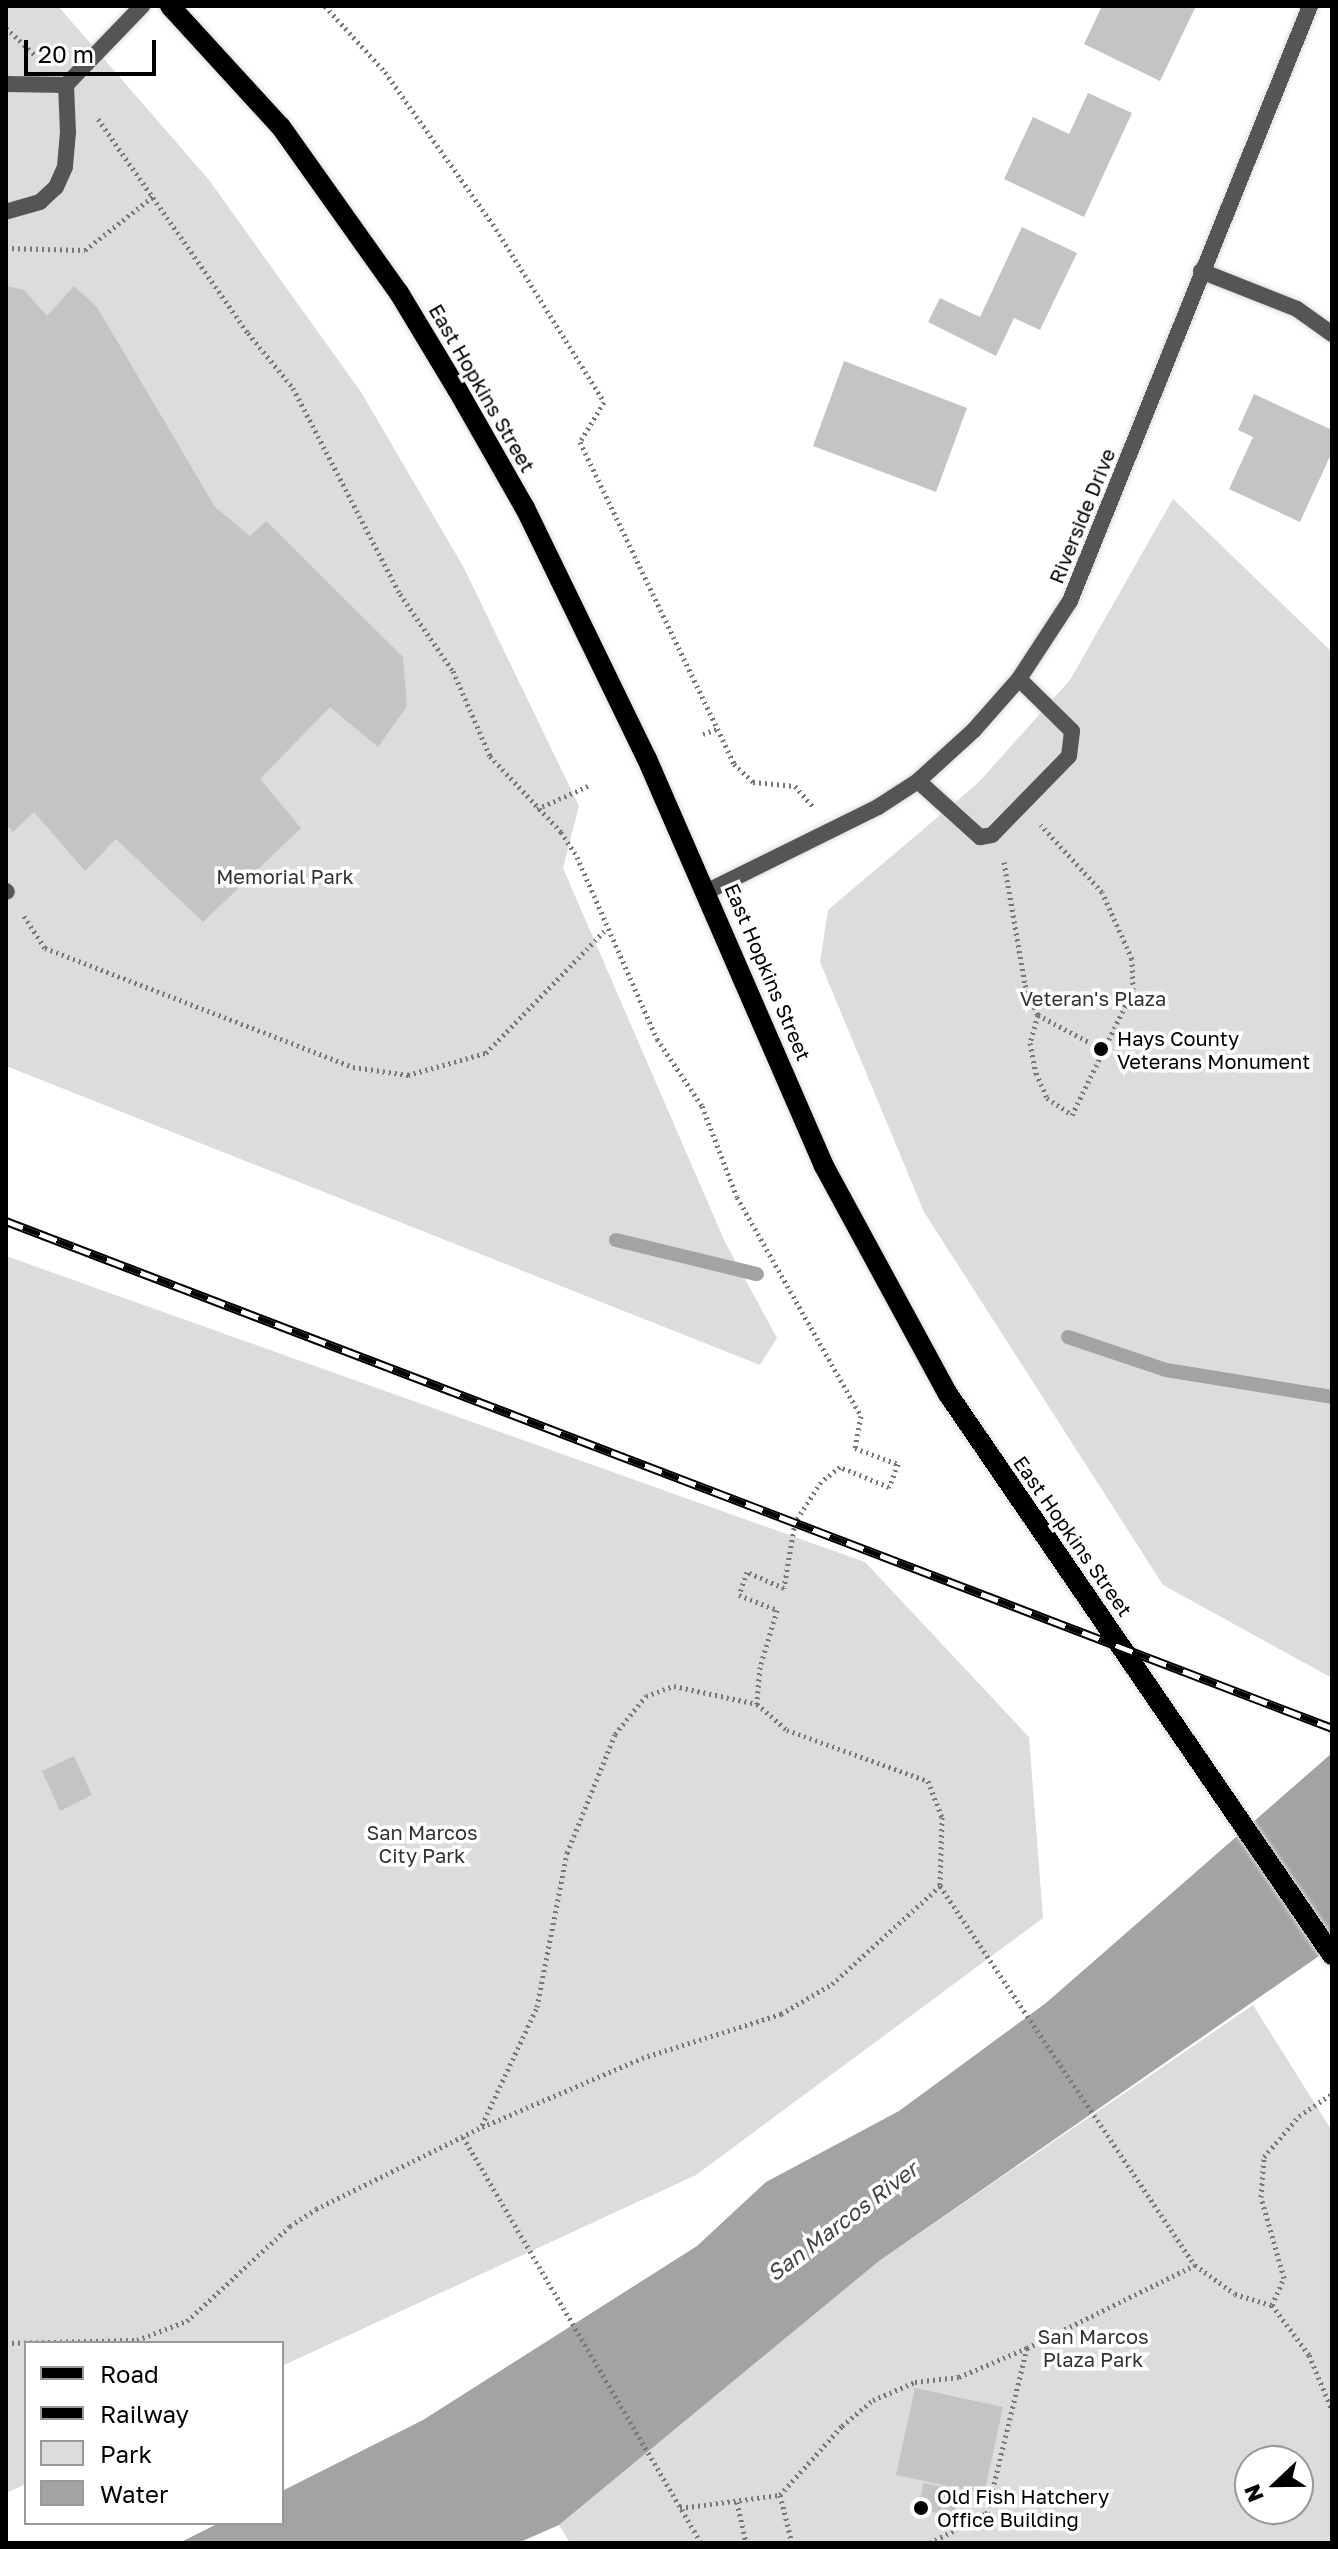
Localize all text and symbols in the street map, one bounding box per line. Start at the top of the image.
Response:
scale bar [28,24,160,74]
text: 20 m [38,39,94,68]
street label: East Hopkins Street [424,300,540,476]
street label: Riverside Drive [1044,445,1120,587]
park label: Memorial Park [216,864,354,888]
street label: East Hopkins Street [720,880,816,1064]
park label: Veteran's Plaza [1020,986,1166,1010]
place label: Hays County Veterans Monument [1117,1026,1310,1073]
marker: Hays County Veterans Monument [1092,1040,1110,1058]
street label: East Hopkins Street [1009,1451,1137,1621]
park label: San Marcos City Park [367,1821,477,1868]
water label: San Marcos River [762,2156,922,2286]
park label: San Marcos Plaza Park [1038,2325,1148,2372]
legend [24,2341,284,2525]
text: Road [100,2359,159,2388]
text: Railway [100,2399,189,2428]
text: Park [100,2439,152,2468]
north arrow [1234,2445,1314,2525]
text: Water [100,2479,168,2508]
text: N [1237,2481,1269,2506]
place label: Old Fish Hatchery Office Building [937,2484,1109,2531]
marker: Old Fish Hatchery Office Building [912,2499,930,2517]

